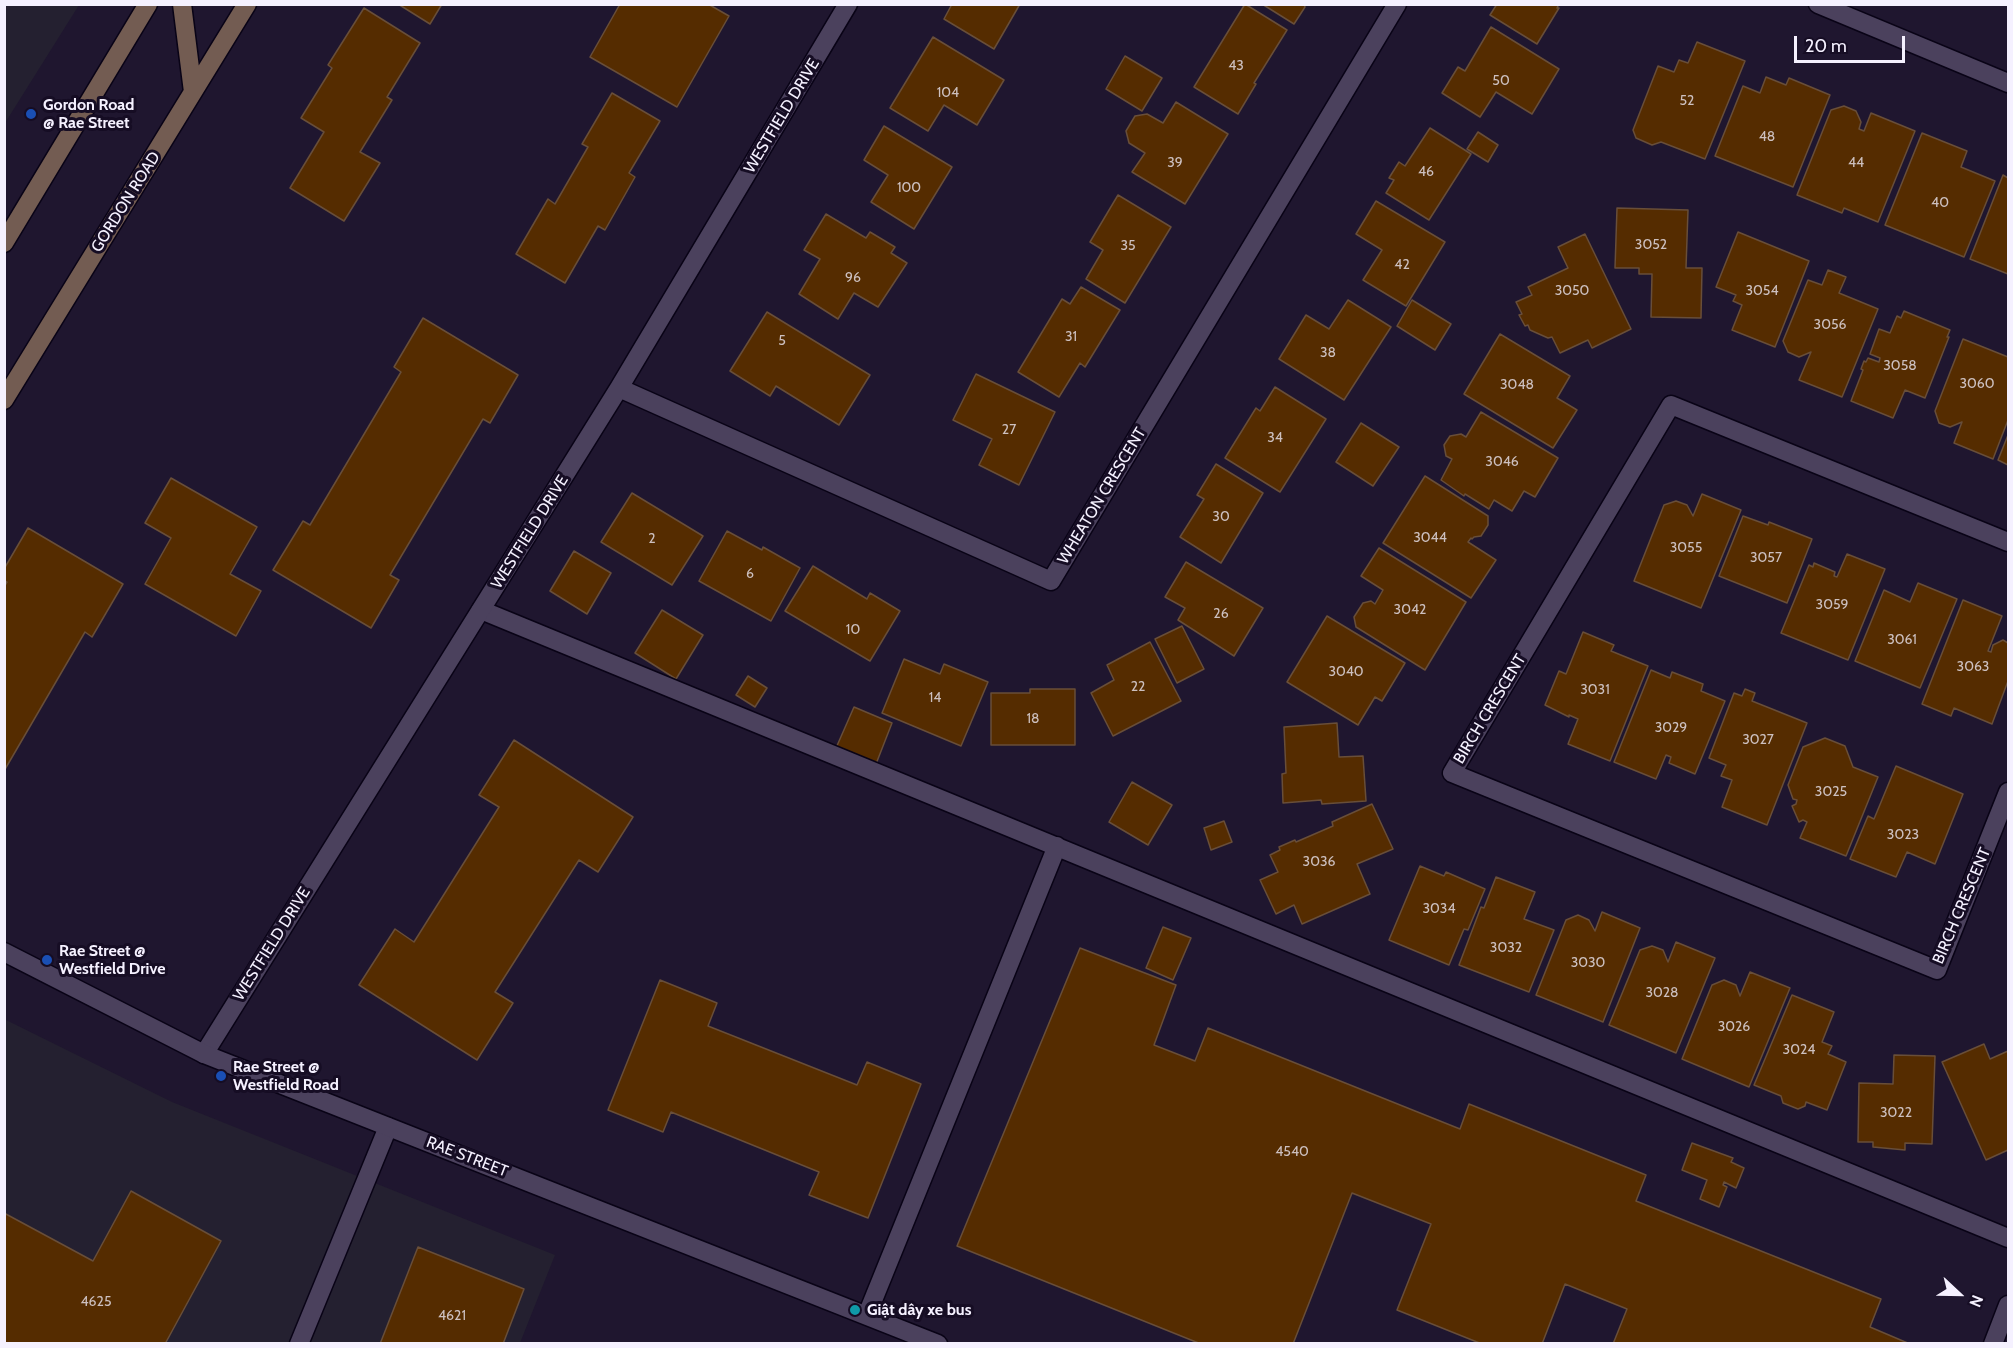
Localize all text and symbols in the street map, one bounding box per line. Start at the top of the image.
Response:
scale bar [1797,24,1908,62]
text: 20 m [1805,35,1847,57]
street label: WESTFIELD DRIVE [740,55,824,177]
house number: 43 [1228,58,1244,74]
house number: 50 [1492,73,1510,89]
house number: 104 [937,85,959,101]
house number: 52 [1680,93,1694,109]
place label: Gordon Road @ Rae Street [43,95,134,133]
marker: Gordon Road @ Rae Street [24,107,38,121]
house number: 48 [1759,129,1775,145]
street label: GORDON ROAD [87,148,165,256]
house number: 39 [1167,155,1183,171]
house number: 44 [1848,155,1864,171]
house number: 46 [1418,164,1434,180]
house number: 100 [897,180,921,196]
house number: 40 [1931,195,1949,211]
house number: 3052 [1635,237,1667,253]
house number: 35 [1120,238,1136,254]
house number: 42 [1394,257,1410,273]
house number: 96 [845,270,861,286]
house number: 3050 [1555,283,1589,299]
house number: 3054 [1745,283,1779,299]
house number: 3056 [1814,317,1846,333]
house number: 31 [1065,329,1077,345]
house number: 5 [778,333,786,349]
house number: 38 [1320,345,1336,361]
house number: 3058 [1883,358,1917,374]
house number: 3060 [1959,376,1995,392]
house number: 3048 [1500,377,1534,393]
house number: 27 [1002,422,1016,438]
street label: WHEATON CRESCENT [1054,424,1150,568]
house number: 34 [1267,430,1283,446]
house number: 3046 [1485,454,1519,470]
street label: WESTFIELD DRIVE [487,472,573,592]
house number: 30 [1212,509,1230,525]
house number: 3044 [1413,530,1447,546]
house number: 2 [648,531,656,547]
house number: 3055 [1670,540,1702,556]
house number: 3057 [1750,550,1782,566]
house number: 6 [746,566,754,582]
house number: 3059 [1816,597,1848,613]
house number: 3042 [1394,602,1426,618]
house number: 26 [1213,606,1229,622]
house number: 10 [846,622,860,638]
house number: 3061 [1887,632,1917,648]
street label: BIRCH CRESCENT [1450,651,1530,767]
house number: 3063 [1957,659,1989,675]
house number: 3040 [1328,664,1364,680]
house number: 22 [1131,679,1145,695]
house number: 3031 [1580,682,1610,698]
house number: 14 [929,690,941,706]
house number: 18 [1026,711,1040,727]
house number: 3029 [1655,720,1687,736]
house number: 3027 [1742,732,1774,748]
house number: 3025 [1815,784,1847,800]
house number: 3023 [1887,827,1919,843]
street label: BIRCH CRESCENT [1929,845,1995,967]
house number: 3036 [1303,854,1335,870]
street label: WESTFIELD DRIVE [229,884,315,1004]
house number: 3034 [1422,901,1456,917]
house number: 3032 [1490,940,1522,956]
place label: Rae Street @ Westfield Drive [59,941,165,979]
marker: Rae Street @ Westfield Drive [40,953,54,967]
house number: 3030 [1571,955,1605,971]
house number: 3028 [1645,985,1679,1001]
house number: 3026 [1718,1019,1750,1035]
house number: 3024 [1783,1042,1815,1058]
place label: Rae Street @ Westfield Road [233,1057,339,1095]
marker: Rae Street @ Westfield Road [214,1069,228,1083]
house number: 3022 [1880,1105,1912,1121]
street label: RAE STREET [424,1133,510,1181]
house number: 4540 [1275,1144,1309,1160]
north arrow [1929,1264,1989,1324]
text: N [1965,1292,1987,1310]
house number: 4625 [81,1294,111,1310]
place label: Giật dây xe bus [867,1300,971,1320]
marker: Giật dây xe bus [848,1303,862,1317]
house number: 4621 [438,1308,466,1324]

